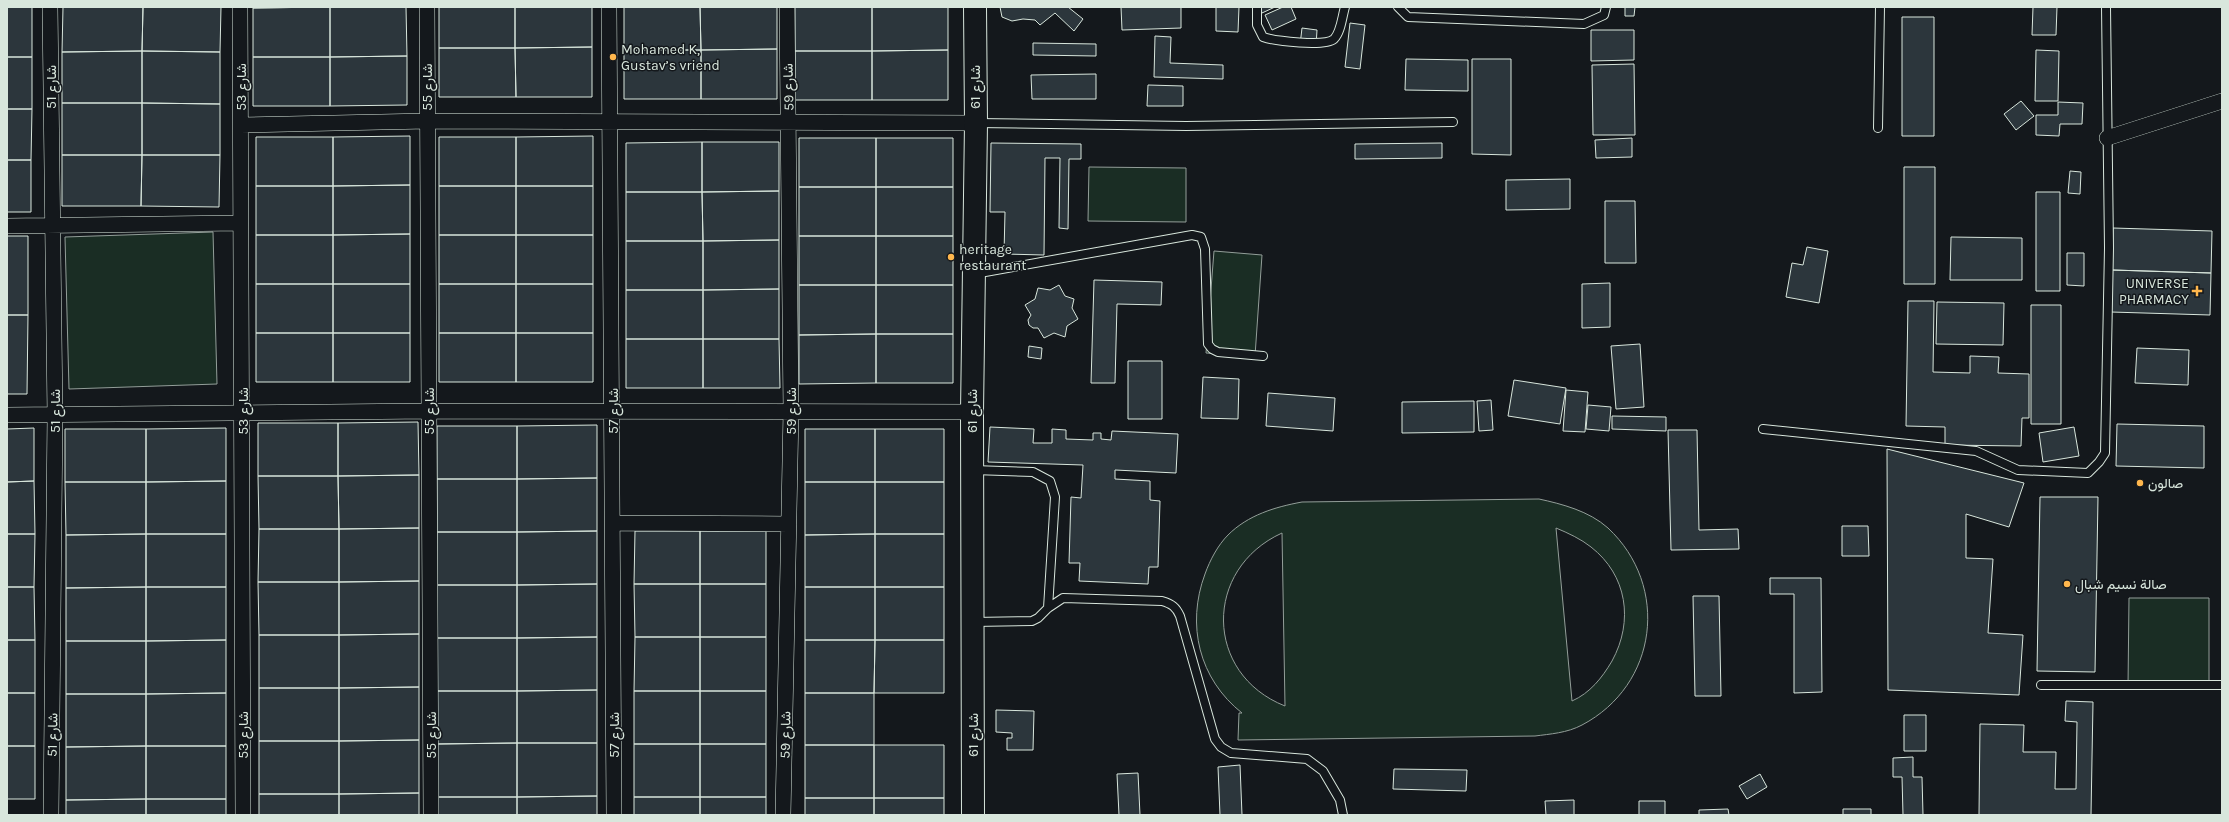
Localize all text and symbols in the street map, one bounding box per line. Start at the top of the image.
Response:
place label: Mohamed K, Gustav’s vriend [621,41,720,74]
marker: Mohamed K, Gustav’s vriend [608,52,618,62]
street label: شارع 53 [233,63,252,111]
street label: شارع 55 [419,63,438,111]
street label: شارع 59 [780,63,799,111]
street label: شارع 51 [43,65,62,109]
street label: شارع 61 [967,65,986,109]
place label: heritage restaurant [959,241,1027,274]
marker: heritage restaurant [946,252,956,262]
place label: UNIVERSE PHARMACY [2119,275,2189,308]
marker: UNIVERSE PHARMACY [2192,286,2202,296]
street label: شارع 53 [235,387,254,435]
street label: شارع 55 [421,387,440,435]
street label: شارع 59 [783,387,802,435]
street label: شارع 57 [605,388,624,434]
street label: شارع 51 [47,389,66,433]
street label: شارع 61 [964,389,983,433]
place label: صالون [2148,475,2183,492]
marker: صالون [2135,478,2145,488]
place label: صالة نسيم شبال [2075,576,2167,594]
marker: صالة نسيم شبال [2062,579,2072,589]
street label: شارع 53 [235,711,254,759]
street label: شارع 55 [423,711,442,759]
street label: شارع 59 [777,711,796,759]
street label: شارع 57 [606,712,625,758]
street label: شارع 51 [44,713,63,757]
street label: شارع 61 [965,713,984,757]

